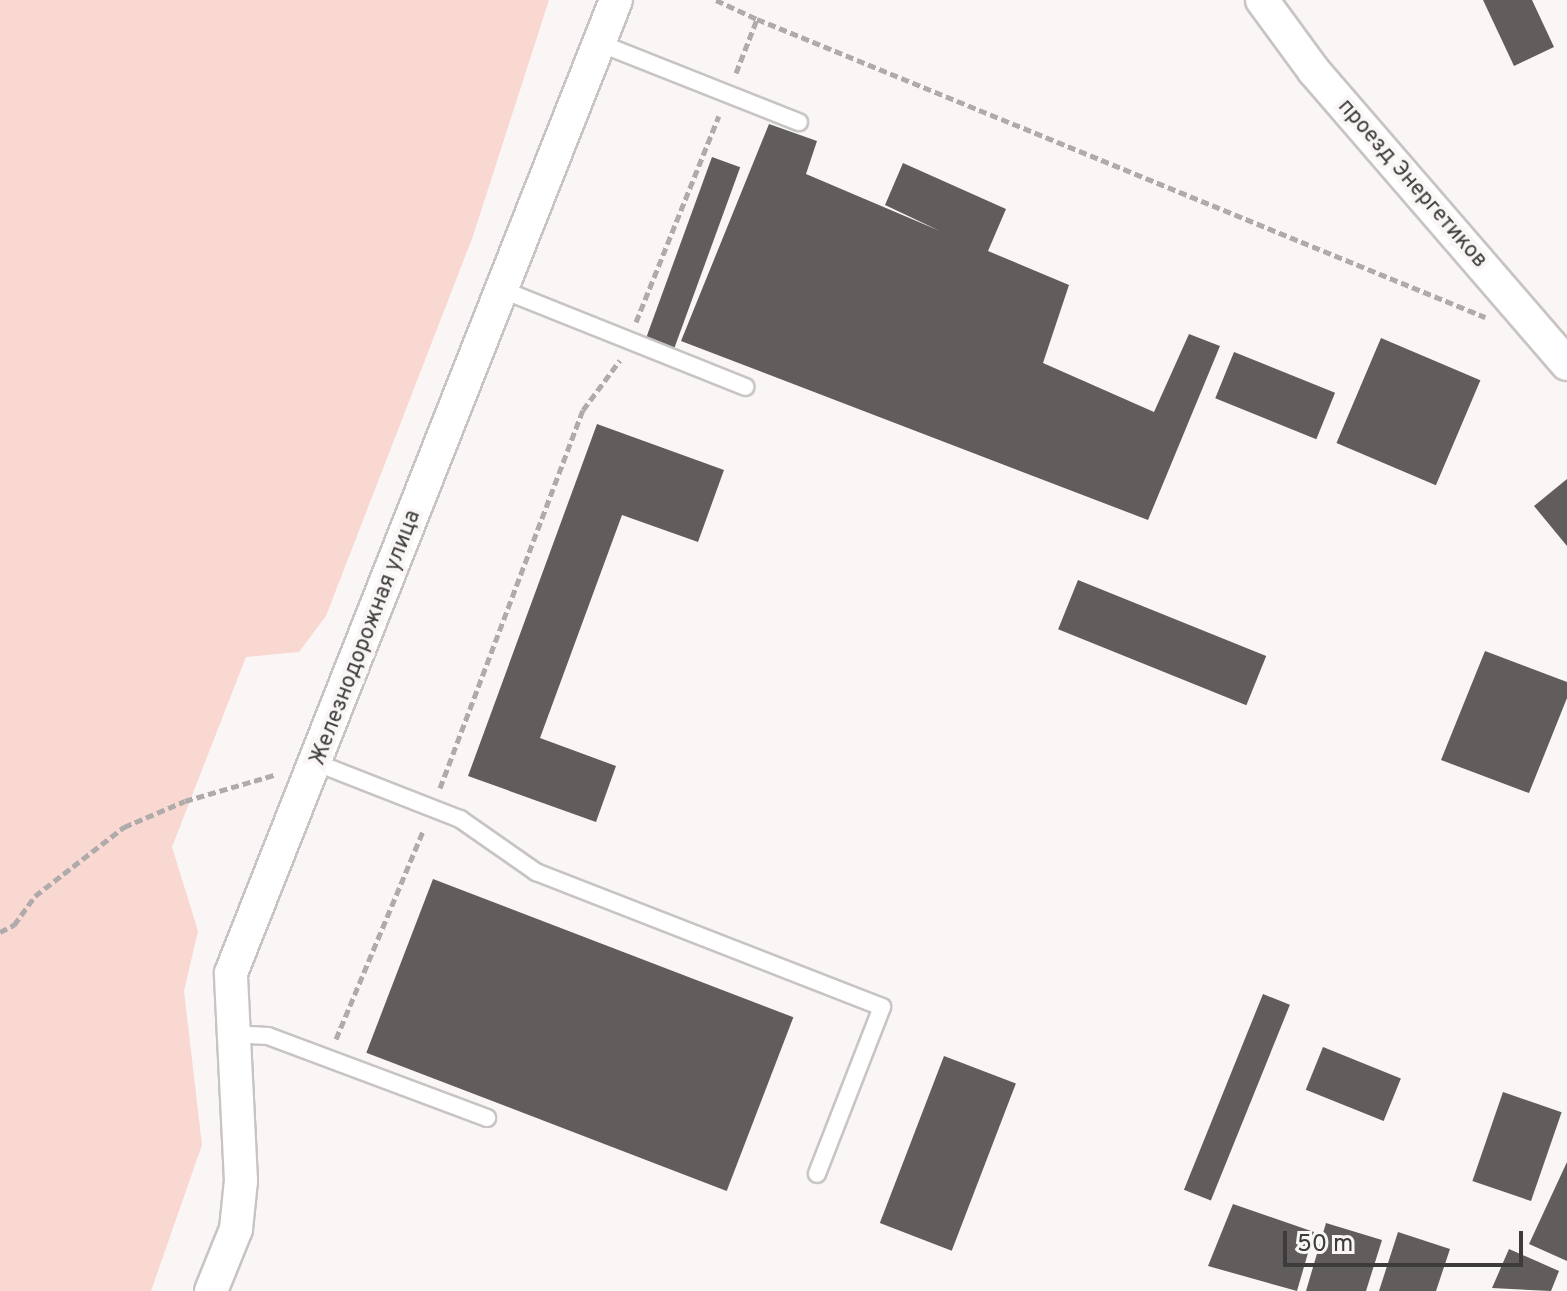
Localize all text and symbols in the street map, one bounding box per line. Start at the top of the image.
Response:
street label: проезд Энергетиков [1332,94,1492,274]
street label: Железнодорожная улица [305,507,427,769]
scale bar [1287,1215,1527,1265]
text: 50 m [1297,1230,1353,1260]

